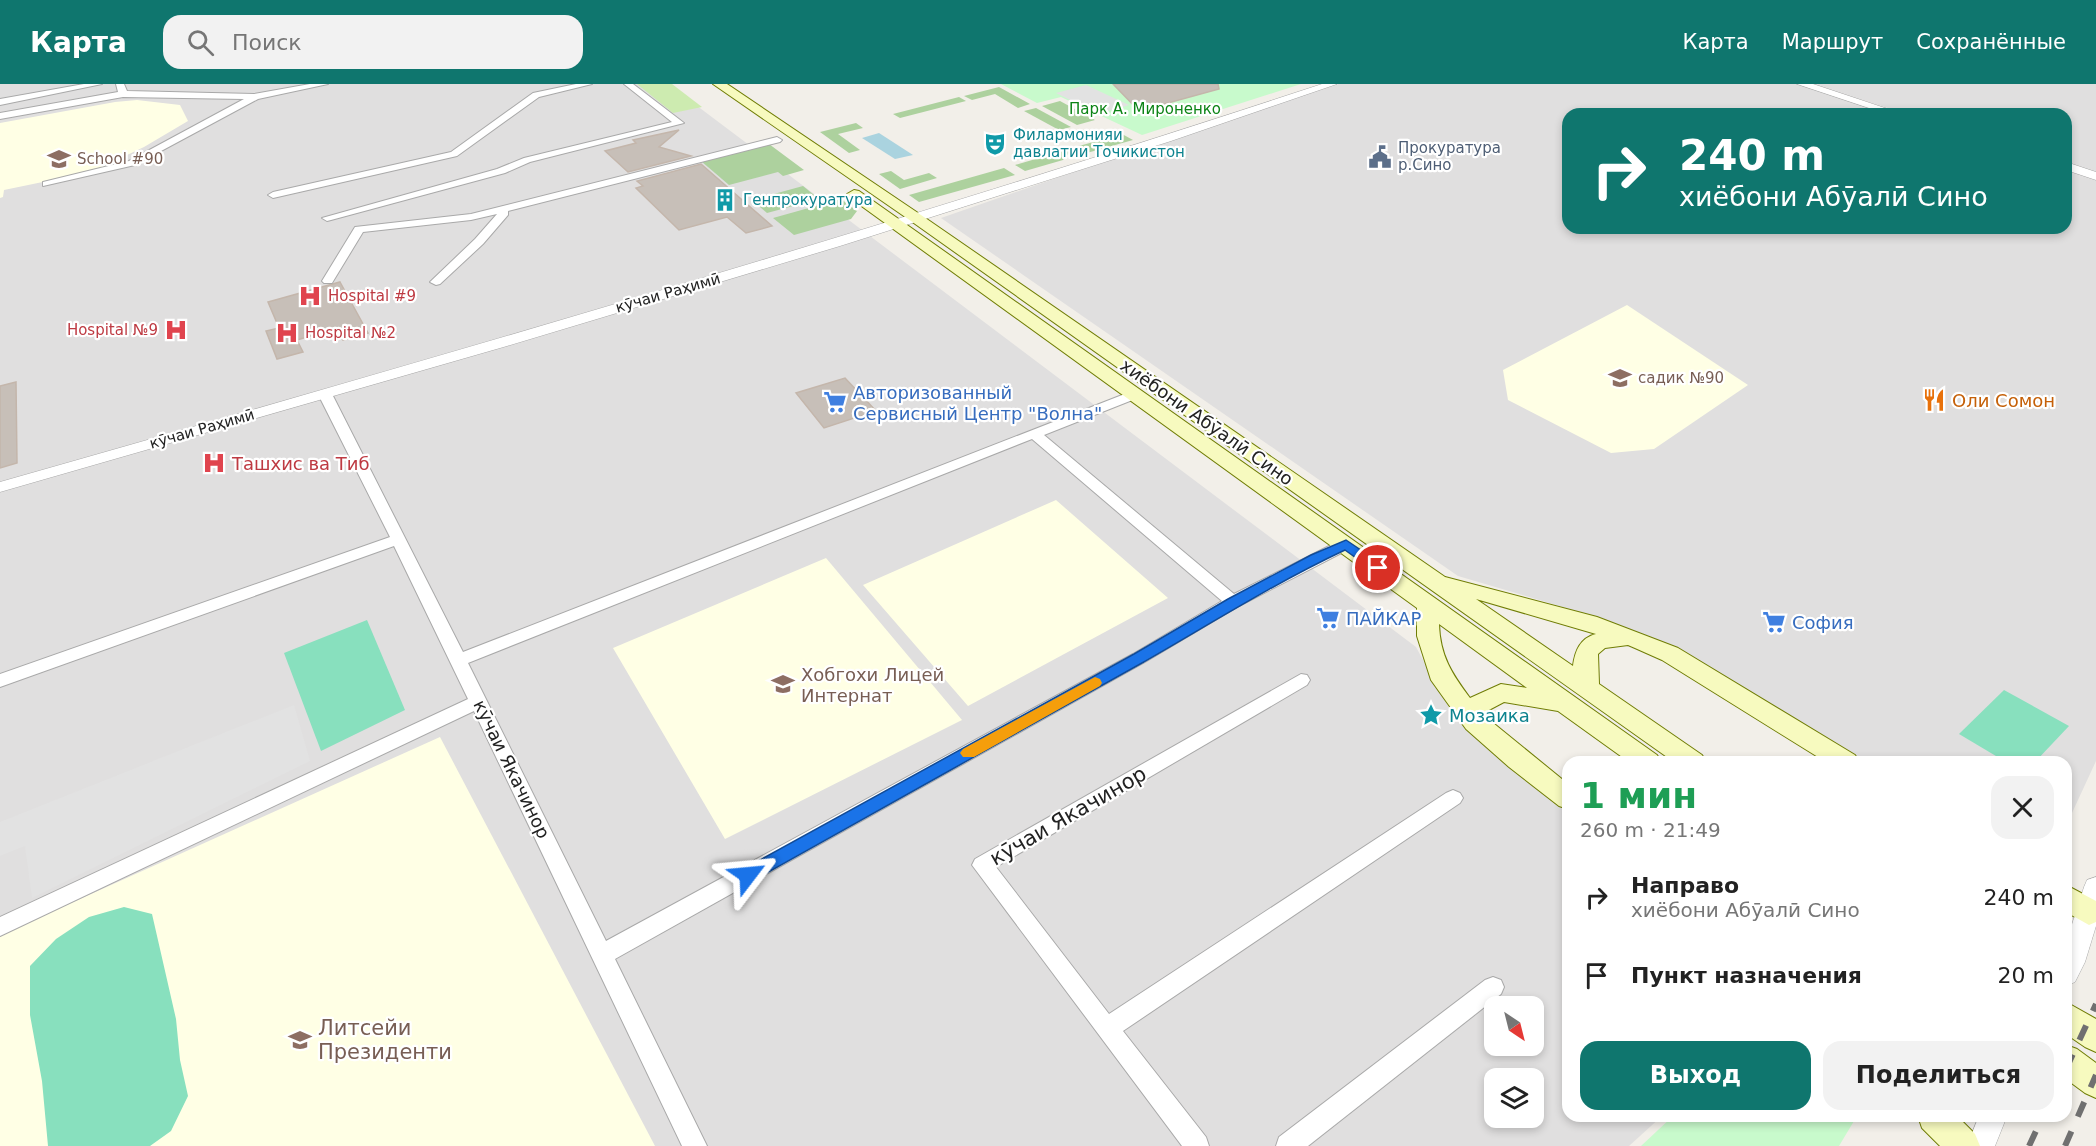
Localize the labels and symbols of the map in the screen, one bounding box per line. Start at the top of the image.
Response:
park label: Парк А. Мироненко [1069,100,1221,118]
place label: Филармонияи давлатии Точикистон [1013,126,1185,161]
theatre icon: Филармонияи давлатии Точикистон [982,131,1008,157]
place label: Прокуратура р.Сино [1398,139,1501,174]
public building icon: Прокуратура р.Сино [1367,144,1393,170]
school or university icon: School #90 [46,146,72,172]
place label: School #90 [77,150,163,168]
building icon: Генпрокуратура [712,187,738,213]
place label: Генпрокуратура [743,191,873,209]
street label: кӯчаи Раҳимӣ [613,269,723,317]
hospital icon: Hospital #9 [297,283,323,309]
place label: Hospital #9 [328,287,416,305]
hospital icon: Hospital №9 [163,317,189,343]
hospital icon: Hospital №2 [274,320,300,346]
place label: Hospital №9 [67,321,158,339]
place label: Hospital №2 [305,324,396,342]
street label: хиёбони Абӯалӣ Сино [1117,354,1297,490]
school or university icon: садик №90 [1607,365,1633,391]
place label: садик №90 [1638,369,1724,387]
place label: Авторизованный Сервисный Центр "Волна" [853,382,1102,424]
restaurant icon: Оли Сомон [1921,387,1947,413]
supermarket icon: Авторизованный Сервисный Центр "Волна" [822,389,848,415]
place label: Оли Сомон [1952,390,2055,411]
street label: кӯчаи Раҳимӣ [147,405,257,453]
hospital icon: Ташхис ва Тиб [201,450,227,476]
place label: Ташхис ва Тиб [231,453,370,474]
pin [1352,542,1403,593]
supermarket icon: ПАЙКАР [1315,605,1341,631]
place label: ПАЙКАР [1346,608,1421,629]
supermarket icon: София [1761,609,1787,635]
place label: София [1792,612,1854,633]
place label: Хобгохи Лицей Интернат [801,664,944,706]
school or university icon: Хобгохи Лицей Интернат [770,671,796,697]
street label: кӯчаи Якачинор [469,696,555,842]
place icon: Мозаика [1418,702,1444,728]
place label: Мозаика [1449,705,1530,726]
street label: кӯчаи Якачинор [985,761,1151,871]
position arrow [716,843,780,907]
north arrow [1484,996,1544,1056]
place label: Литсейи Президенти [318,1016,452,1064]
school or university icon: Литсейи Президенти [287,1027,313,1053]

